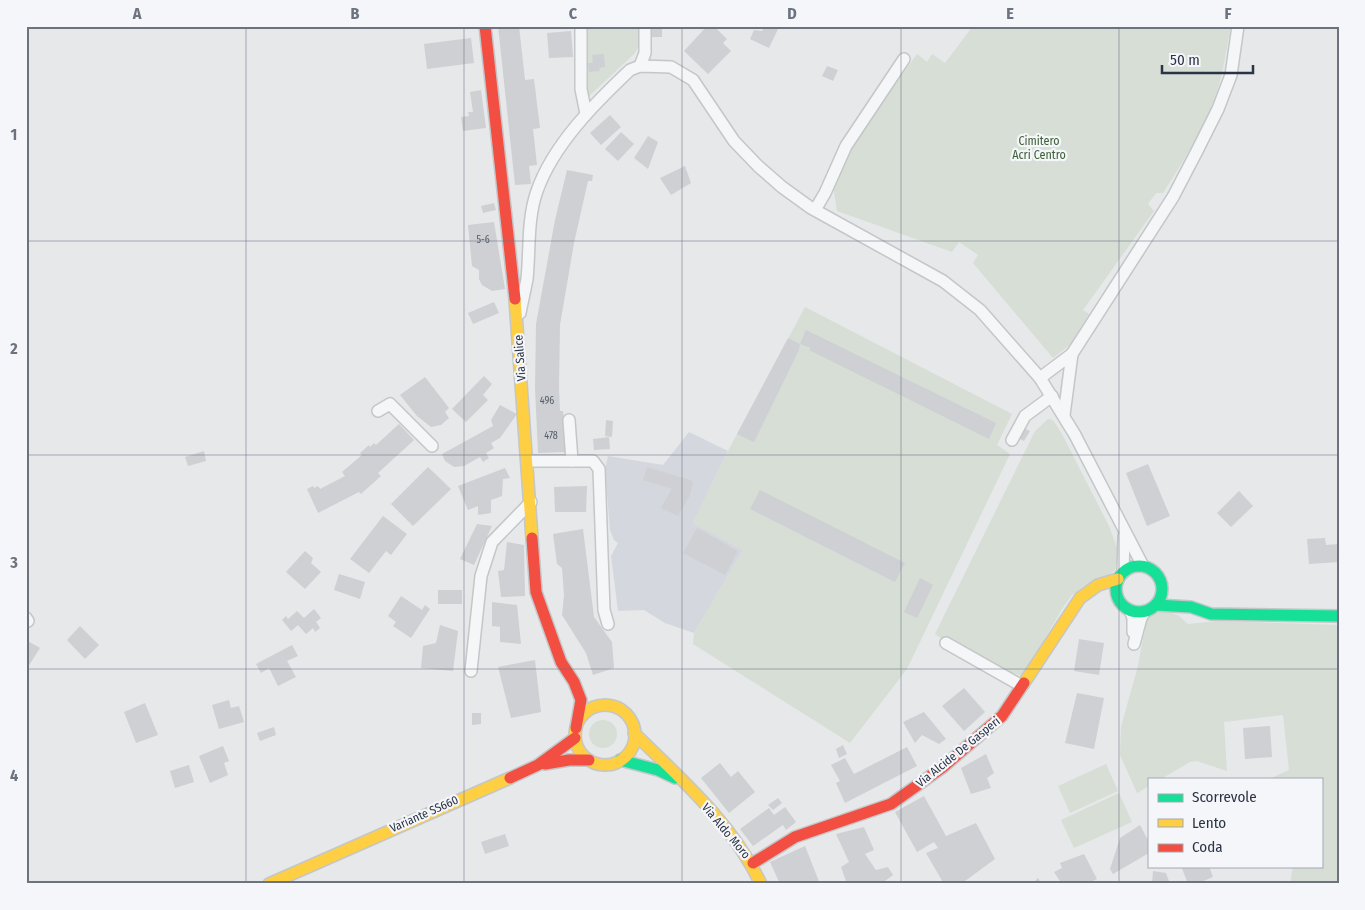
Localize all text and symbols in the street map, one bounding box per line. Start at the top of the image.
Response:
text: A [132,4,142,23]
text: B [351,4,360,23]
text: C [569,4,578,23]
text: D [787,4,797,23]
text: E [1006,4,1014,23]
text: F [1224,4,1232,23]
scale bar [1162,42,1254,74]
text: 50 m [1170,51,1200,69]
text: 1 [11,125,17,144]
park label: Cimitero Acri Centro [1012,134,1066,162]
house number: 5-6 [476,234,490,246]
street label: Via Salice [511,334,529,382]
text: 2 [9,339,18,358]
house number: 496 [540,395,554,407]
house number: 478 [544,430,558,442]
text: 3 [9,553,18,572]
street label: Via Alcide De Gasperi [913,714,1003,790]
text: 4 [10,766,18,785]
legend [1148,778,1322,868]
text: Scorrevole [1192,788,1257,806]
street label: Variante SS660 [388,793,460,835]
street label: Via Aldo Moro [699,801,753,861]
text: Lento [1192,814,1226,832]
text: Coda [1192,838,1223,856]

